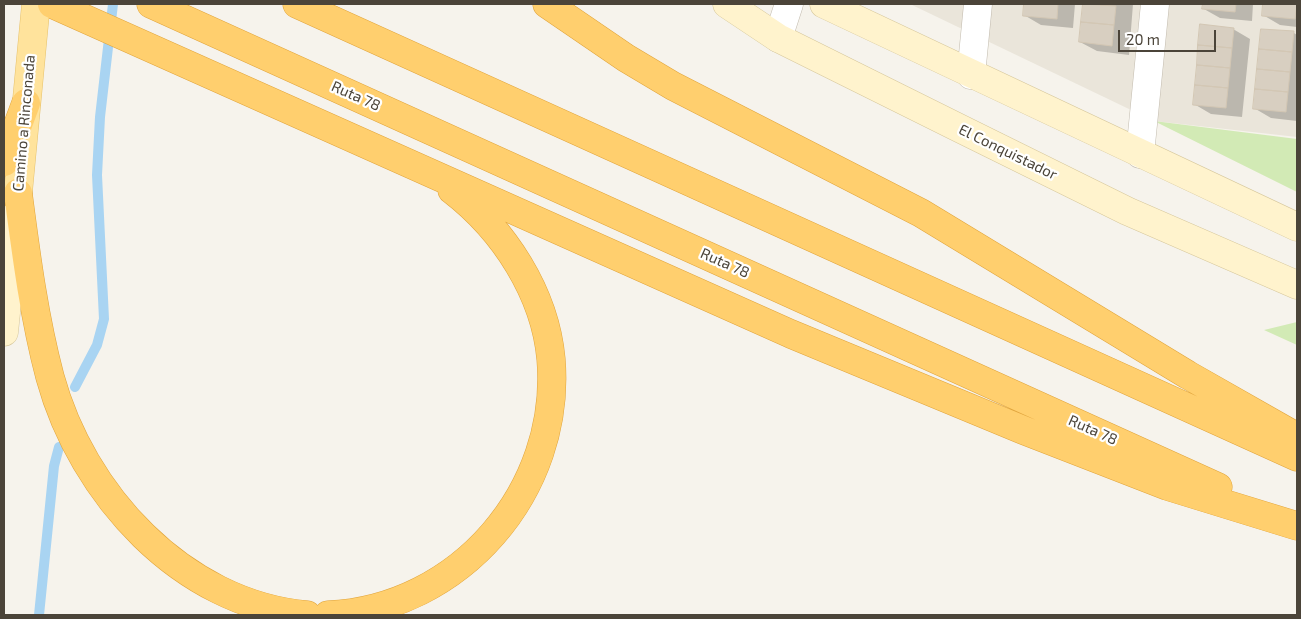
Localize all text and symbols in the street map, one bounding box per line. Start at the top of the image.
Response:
scale bar [1121,20,1218,52]
text: 20 m [1126,30,1160,48]
street label: Camino a Rinconada [9,54,39,192]
street label: Ruta 78 [329,77,383,115]
street label: El Conquistador [956,120,1060,184]
street label: Ruta 78 [698,244,752,282]
street label: Ruta 78 [1066,411,1120,449]

